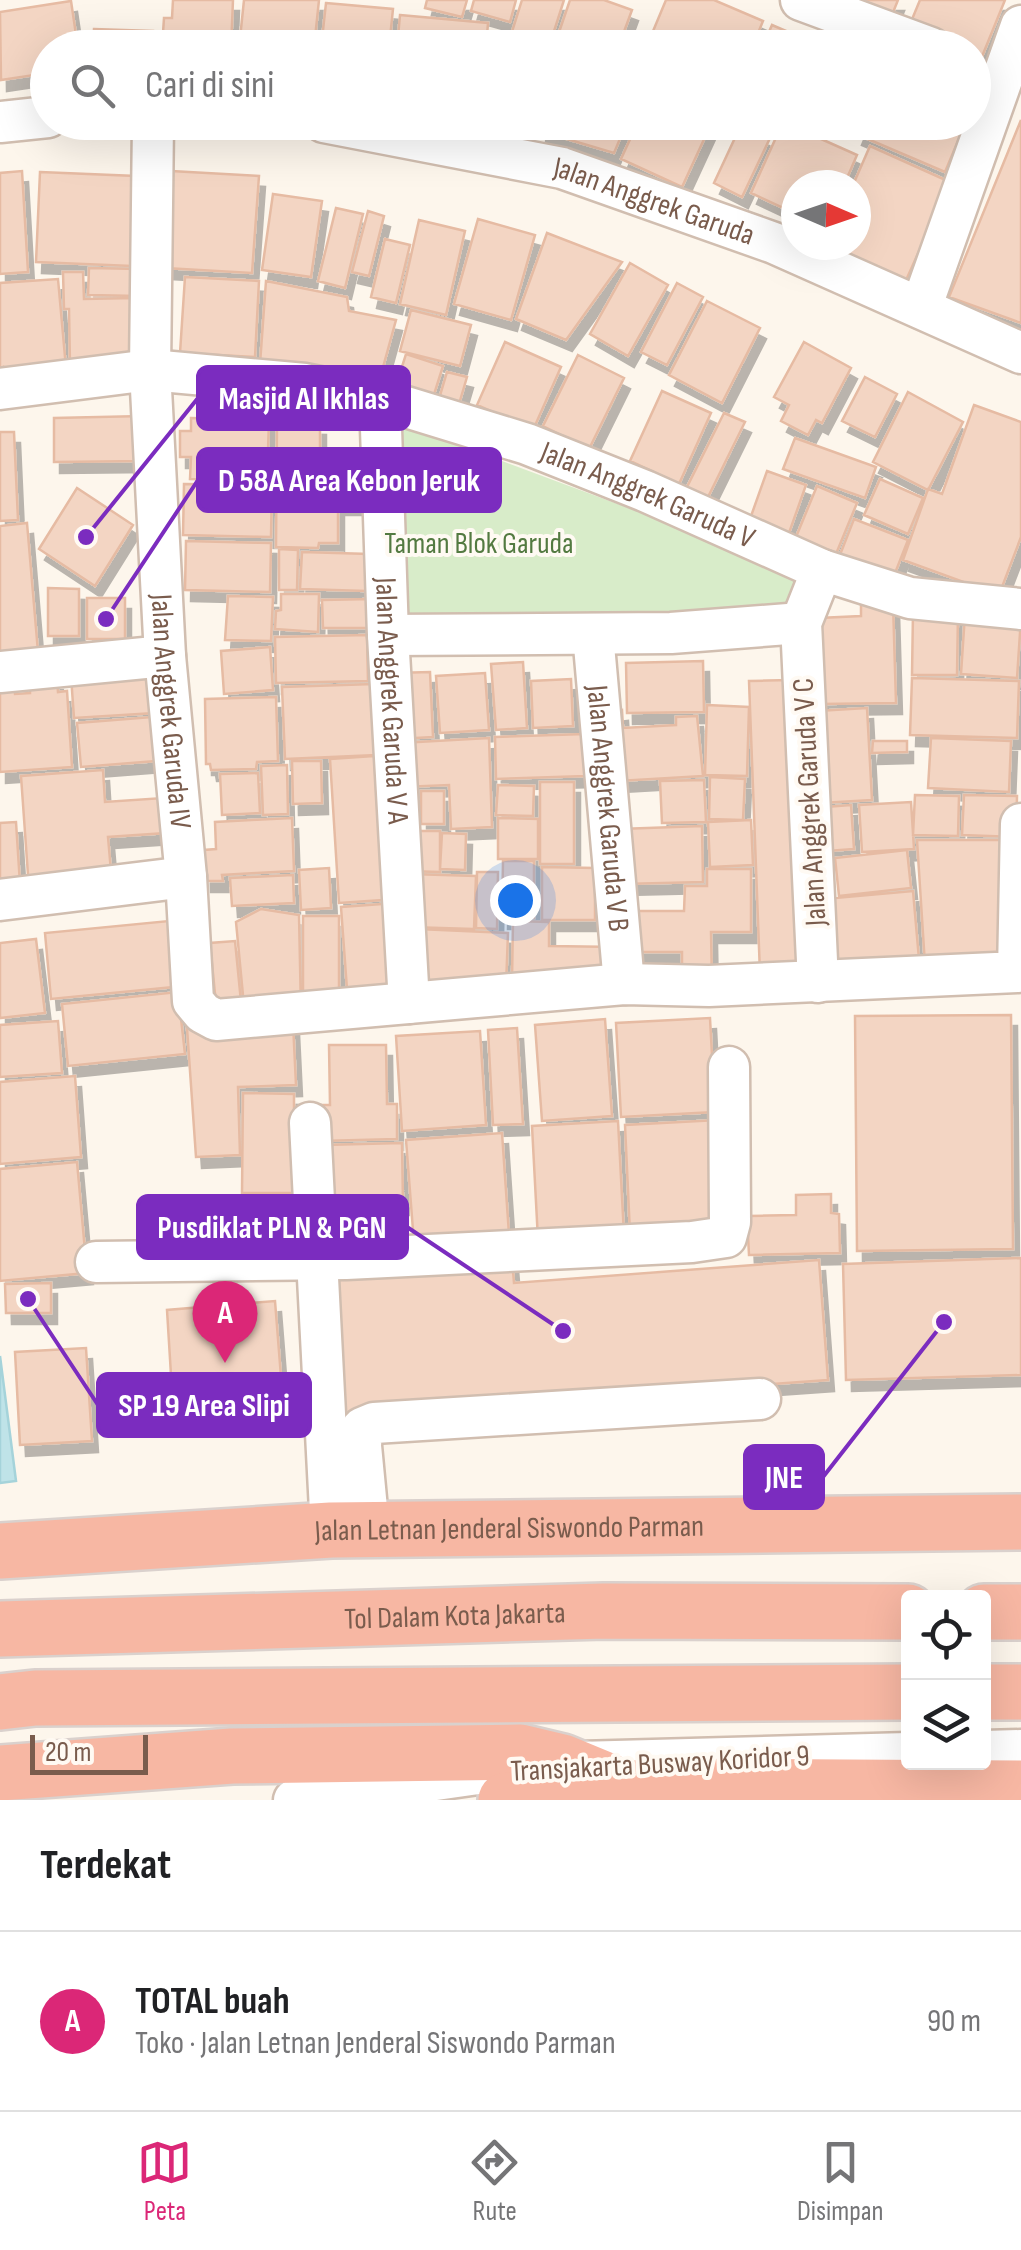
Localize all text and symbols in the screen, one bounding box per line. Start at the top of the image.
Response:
search box [30,30,991,140]
icon: search [65,58,120,113]
text: Cari di sini [145,63,274,108]
street label: Jalan Anggrek Garuda [550,150,759,254]
north arrow [781,170,871,260]
callout: Masjid Al Ikhlas [198,367,409,429]
text: Masjid Al Ikhlas [218,380,390,419]
street label: Jalan Anggrek Garuda V [534,434,761,557]
callout: D 58A Area Kebon Jeruk [198,449,500,511]
text: D 58A Area Kebon Jeruk [218,462,480,501]
park label: Taman Blok Garuda [384,526,574,562]
street label: Jalan Anggrek Garuda V A [367,576,416,825]
street label: Jalan Anggrek Garuda IV [143,592,198,831]
street label: Jalan Anggrek Garuda V C [786,677,835,928]
street label: Jalan Anggrek Garuda V B [579,683,636,933]
your location [490,875,541,926]
callout: Pusdiklat PLN & PGN [138,1196,407,1258]
text: Pusdiklat PLN & PGN [157,1209,387,1248]
pin: A [192,1280,258,1363]
callout: SP 19 Area Slipi [98,1374,310,1436]
text: SP 19 Area Slipi [118,1387,290,1426]
callout: JNE [745,1446,823,1508]
text: JNE [764,1459,803,1498]
street label: Jalan Letnan Jenderal Siswondo Parman [313,1509,704,1550]
map controls [901,1590,991,1770]
button: locate [901,1590,991,1680]
street label: Tol Dalam Kota Jakarta [344,1595,566,1638]
button: layers [901,1680,991,1770]
scale bar [30,1730,148,1774]
text: 20 m [45,1736,91,1769]
street label: Transjakarta Busway Koridor 9 [510,1738,811,1790]
text: Terdekat [40,1840,171,1891]
text: TOTAL buah [135,1979,290,2024]
text: A [65,2002,80,2041]
text: 90 m [927,2002,981,2041]
text: Toko · Jalan Letnan Jenderal Siswondo Parman [135,2024,616,2063]
tab: Peta [137,2135,192,2228]
tab: Rute [467,2135,522,2228]
tab: Disimpan [797,2135,884,2228]

